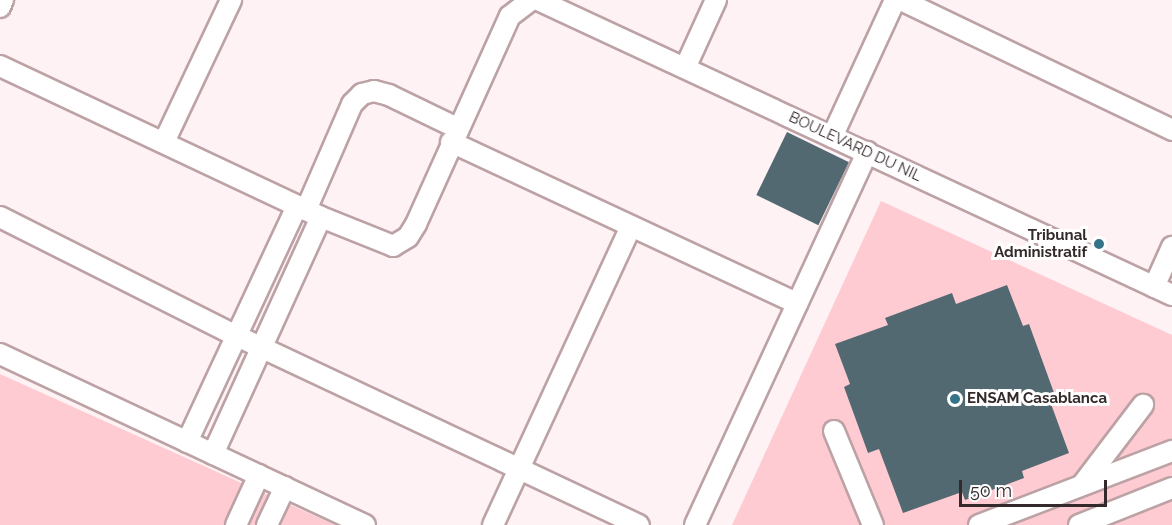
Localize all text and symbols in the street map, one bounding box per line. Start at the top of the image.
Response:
street label: BOULEVARD DU NIL [786,108,924,186]
place label: Tribunal Administratif [994,226,1087,261]
marker: Tribunal Administratif [1092,237,1106,251]
place label: ENSAM Casablanca [967,390,1107,408]
marker: ENSAM Casablanca [948,392,962,406]
scale bar [962,468,1110,506]
text: 50 m [970,480,1012,501]

